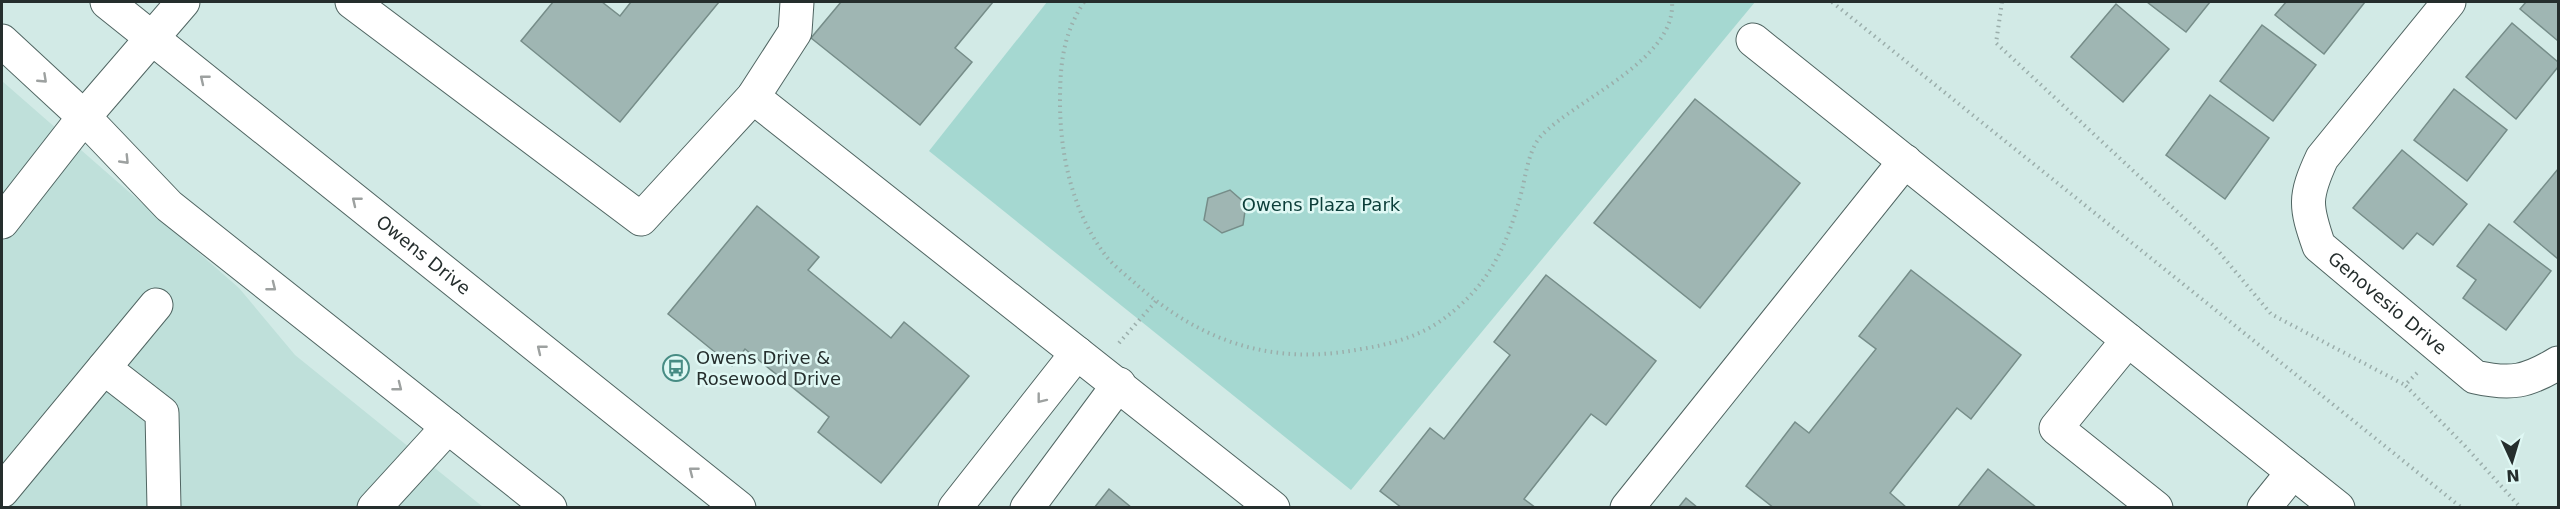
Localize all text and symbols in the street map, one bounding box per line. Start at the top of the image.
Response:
one-way arrow [36,72,47,83]
one-way arrow [200,75,211,86]
one-way arrow [118,153,129,163]
park label: Owens Plaza Park [1242,194,1401,215]
one-way arrow [352,197,363,208]
street label: Owens Drive [372,211,475,299]
street label: Genovesio Drive [2324,247,2451,359]
one-way arrow [265,280,276,291]
one-way arrow [536,346,547,357]
place label: Owens Drive & Rosewood Drive [696,347,841,389]
bus stop icon: Owens Drive & Rosewood Drive [661,353,691,383]
one-way arrow [391,380,402,391]
one-way arrow [1037,392,1048,403]
north arrow [2482,431,2542,491]
text: N [2506,466,2520,485]
one-way arrow [689,468,700,479]

